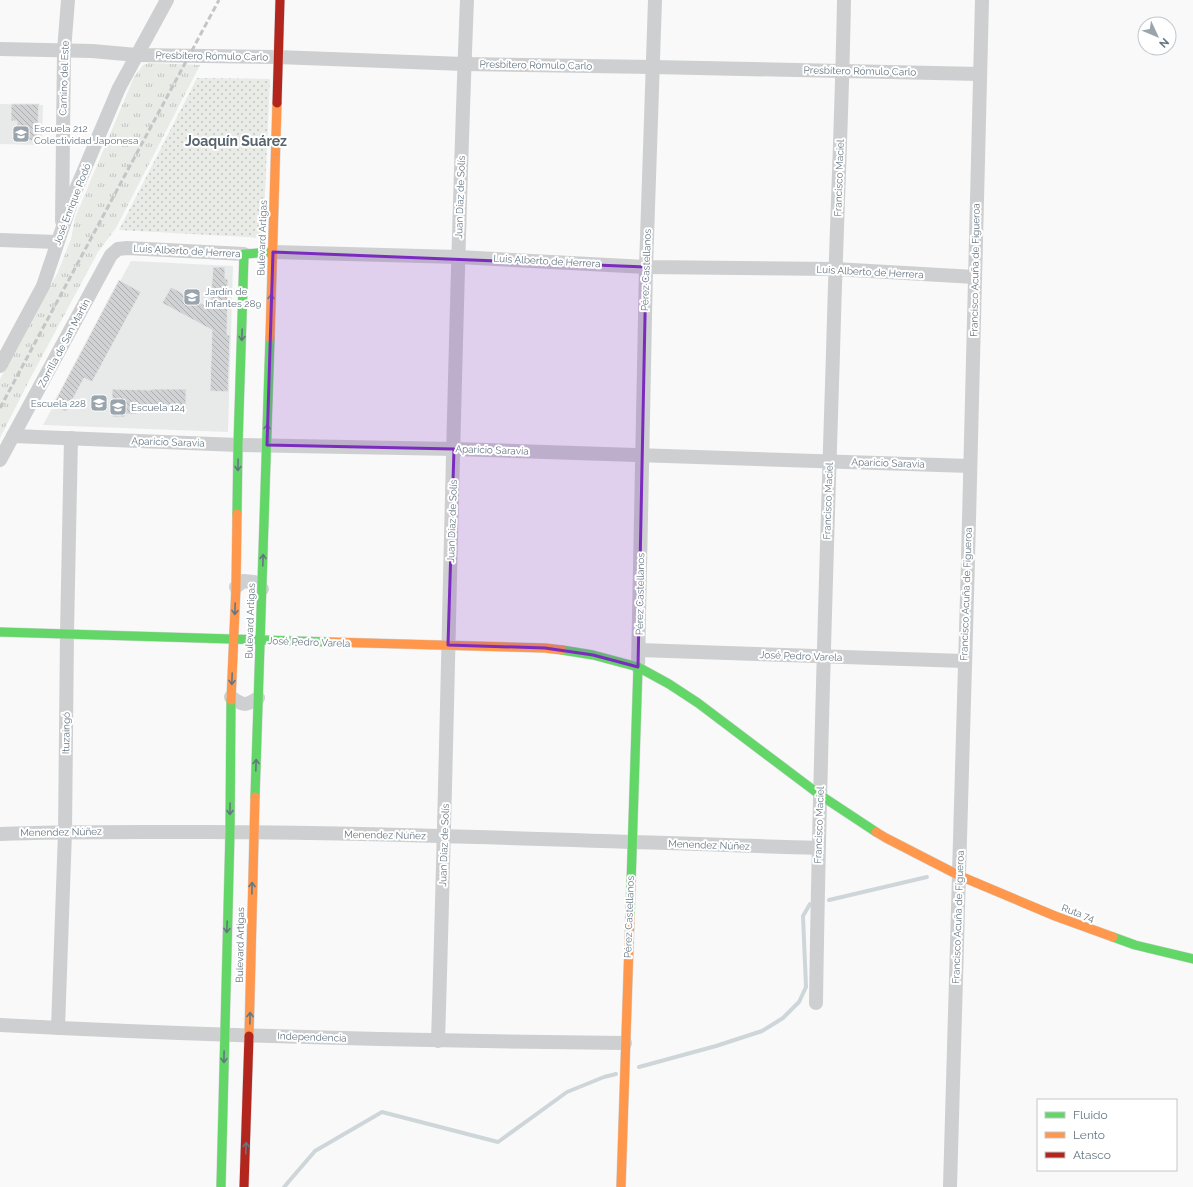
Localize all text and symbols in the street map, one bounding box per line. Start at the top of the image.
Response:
north arrow [1137,16,1177,56]
text: N [1156,35,1171,50]
street label: Camino del Este [57,40,71,116]
street label: Presbítero Rómulo Carlo [156,50,269,62]
street label: Presbítero Rómulo Carlo [480,59,593,71]
street label: Presbítero Rómulo Carlo [804,65,917,77]
place label: Escuela 212 Colectividad Japonesa [34,123,138,146]
school or university icon: Escuela 212 Colectividad Japonesa [11,124,31,144]
district label: Joaquín Suárez [185,133,287,149]
street label: Francisco Maciel [832,139,846,217]
street label: Juan Díaz de Solís [453,155,467,239]
street label: José Enrique Rodó [51,162,93,246]
street label: Bulevard Artigas [255,200,269,276]
street label: Francisco Acuña de Figueroa [968,203,982,337]
street label: Pérez Castellanos [639,228,653,311]
street label: Luis Alberto de Herrera [133,243,241,259]
street label: Luis Alberto de Herrera [493,253,601,269]
street label: Luis Alberto de Herrera [816,264,924,280]
place label: Jardín de Infantes 289 [205,286,261,309]
school or university icon: Jardín de Infantes 289 [182,287,202,307]
one-way arrow [268,294,275,307]
street label: Zorrilla de San Martín [36,297,92,389]
one-way arrow [238,328,245,341]
school or university icon: Escuela 228 [89,393,109,413]
school or university icon: Escuela 124 [108,397,128,417]
place label: Escuela 228 [31,398,86,409]
place label: Escuela 124 [131,402,185,413]
one-way arrow [264,424,271,437]
street label: Aparicio Saravia [131,435,205,449]
street label: Aparicio Saravia [455,443,529,457]
street label: Aparicio Saravia [851,456,925,470]
one-way arrow [234,458,242,471]
street label: Francisco Maciel [821,462,835,540]
street label: Juan Díaz de Solís [445,479,459,563]
street label: Francisco Acuña de Figueroa [958,527,974,661]
street label: Pérez Castellanos [634,553,646,635]
one-way arrow [259,554,267,567]
street label: Bulevard Artigas [243,583,257,659]
one-way arrow [231,602,239,615]
street label: José Pedro Varela [267,635,351,649]
street label: José Pedro Varela [759,649,843,663]
one-way arrow [228,672,236,685]
street label: Ituzaingó [60,712,72,754]
one-way arrow [252,759,259,772]
street label: Francisco Maciel [812,786,826,864]
one-way arrow [226,802,234,815]
street label: Juan Díaz de Solís [437,803,451,887]
street label: Menendez Núñez [20,826,102,838]
street label: Menendez Núñez [344,829,426,841]
street label: Menendez Núñez [668,838,750,852]
street label: Francisco Acuña de Figueroa [950,850,966,984]
street label: Pérez Castellanos [622,875,636,958]
one-way arrow [249,882,256,895]
street label: Ruta 74 [1060,902,1096,924]
street label: Bulevard Artigas [234,907,246,983]
one-way arrow [223,920,231,933]
one-way arrow [246,1012,254,1025]
street label: Independencia [277,1030,347,1044]
one-way arrow [220,1050,228,1063]
legend [1037,1099,1177,1171]
text: Fluido [1073,1108,1108,1122]
text: Lento [1073,1128,1105,1142]
one-way arrow [242,1142,249,1155]
text: Atasco [1073,1148,1111,1162]

